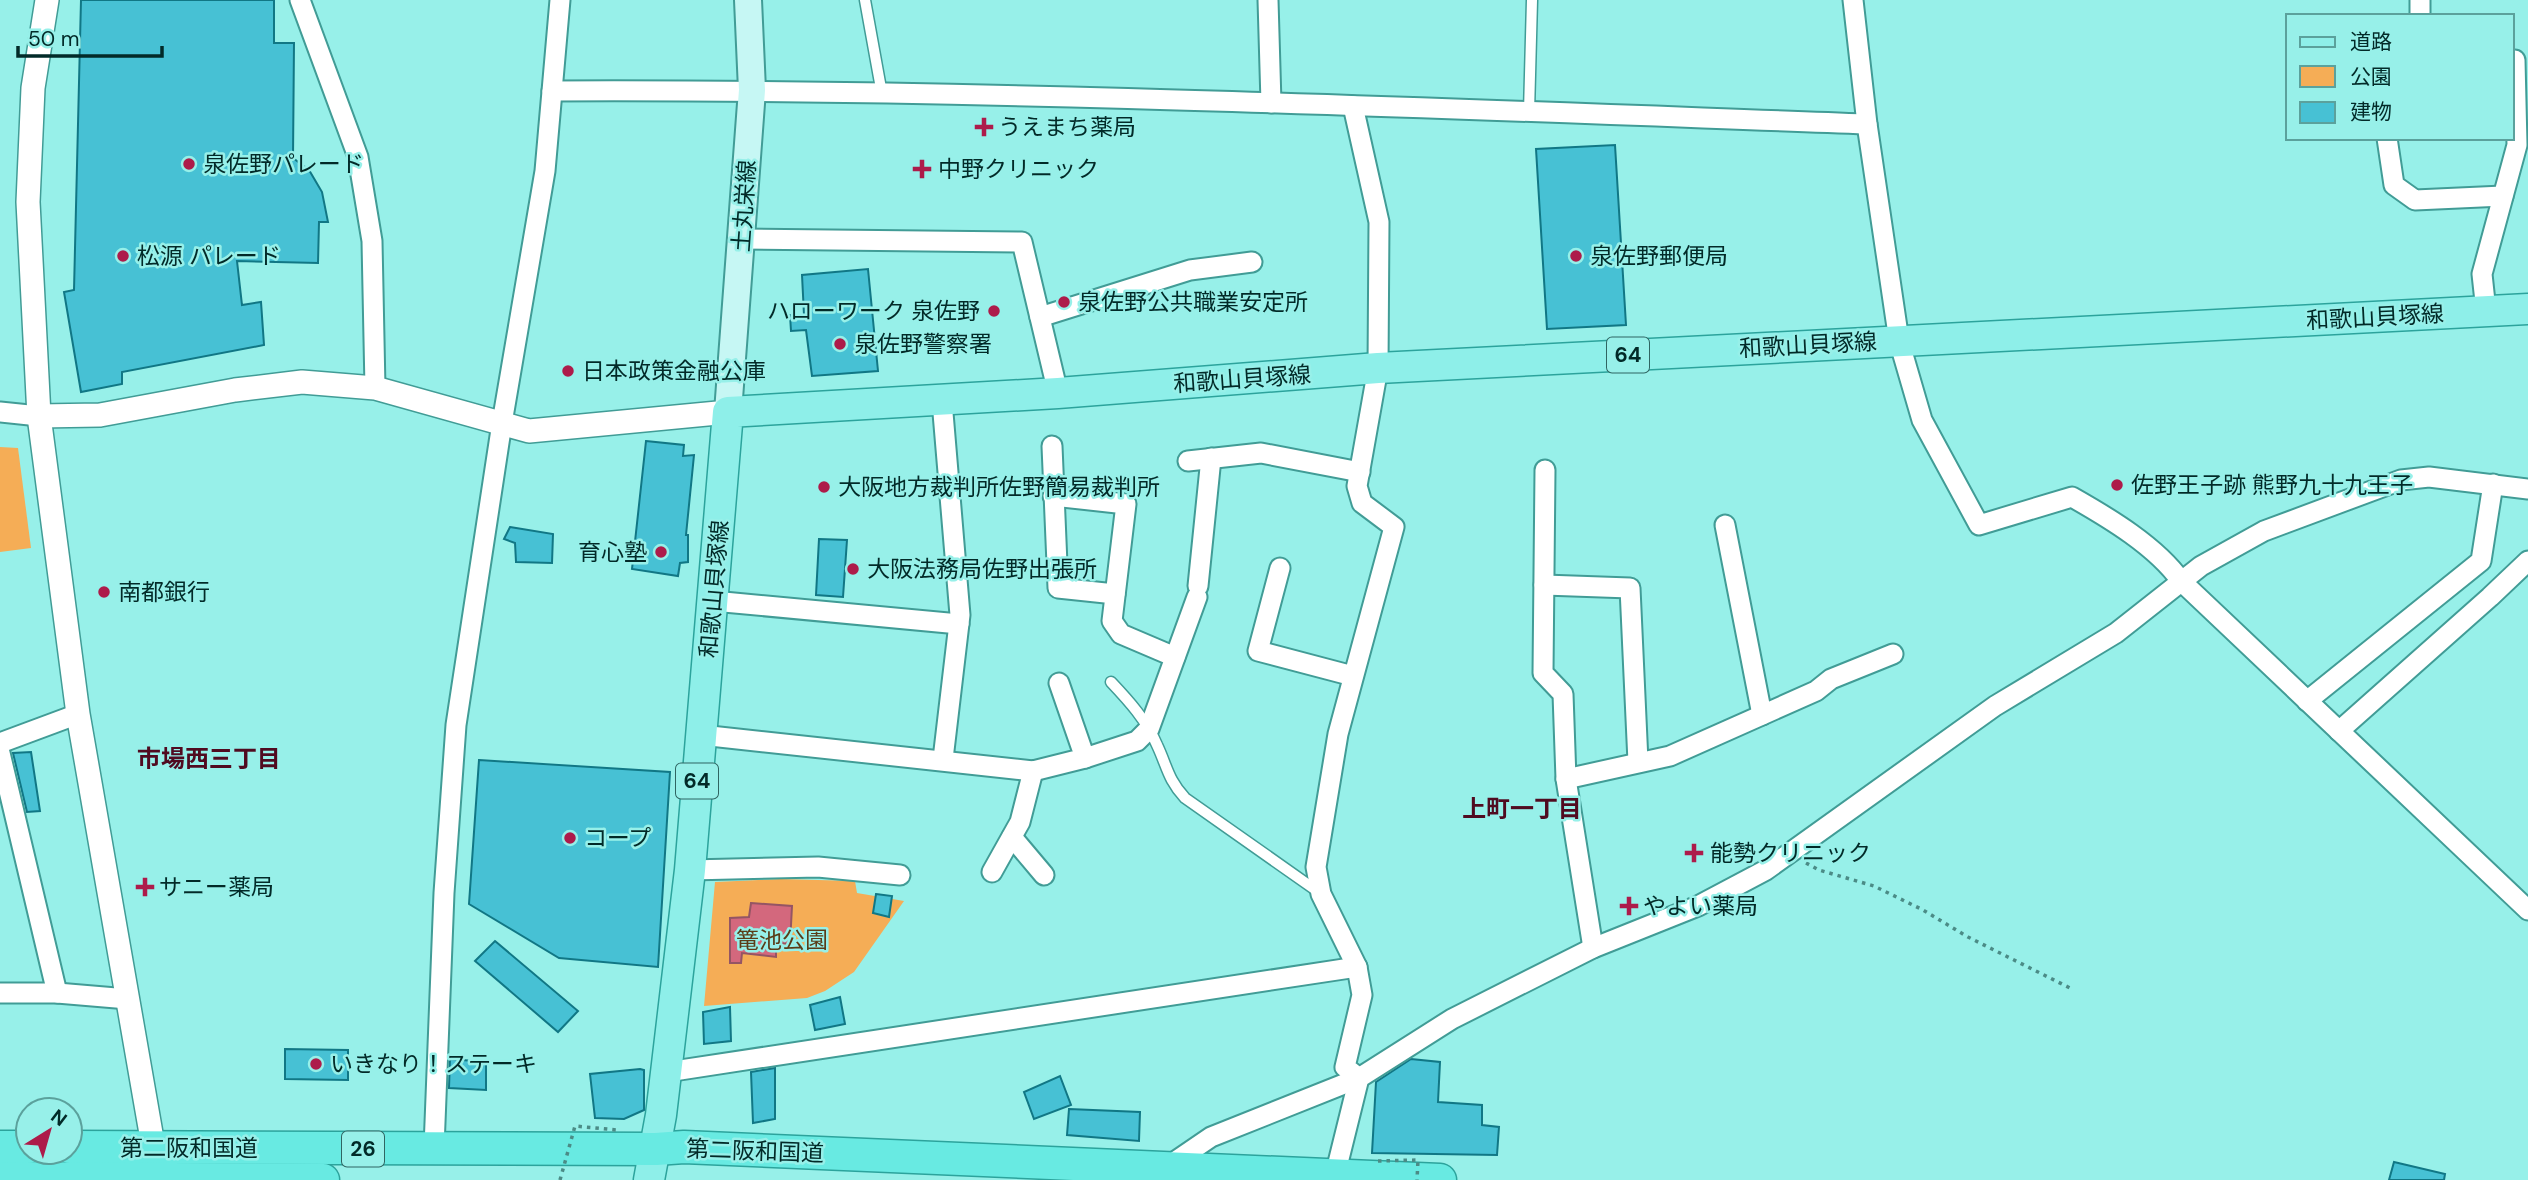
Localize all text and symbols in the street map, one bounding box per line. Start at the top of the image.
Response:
scale bar [18,14,161,58]
legend [2286,14,2514,140]
text: 50 m [28,25,79,53]
text: 道路 [2350,28,2392,56]
text: 公園 [2350,63,2392,91]
text: 建物 [2350,98,2392,126]
place label: うえまち薬局 [998,112,1136,142]
marker: うえまち薬局 [976,119,992,135]
place label: 泉佐野パレード [203,149,364,179]
place label: 中野クリニック [938,154,1099,184]
marker: 泉佐野パレード [181,156,197,172]
street label: 土丸栄線 [726,159,762,253]
marker: 中野クリニック [912,159,932,179]
place label: 松源 パレード [137,241,281,271]
place label: 泉佐野郵便局 [1590,241,1728,271]
marker: 松源 パレード [115,248,131,264]
marker: 泉佐野郵便局 [1568,248,1584,264]
place label: 泉佐野公共職業安定所 [1078,287,1308,317]
marker: 泉佐野公共職業安定所 [1056,294,1072,310]
place label: ハローワーク 泉佐野 [767,296,980,326]
street label: 和歌山貝塚線 [2305,298,2445,336]
marker: ハローワーク 泉佐野 [986,303,1002,319]
street label: 和歌山貝塚線 [1738,326,1878,364]
place label: 泉佐野警察署 [854,329,992,359]
marker: 泉佐野警察署 [832,336,848,352]
road number: 64 [1607,338,1649,372]
place label: 日本政策金融公庫 [582,356,766,386]
street label: 和歌山貝塚線 [1172,359,1312,399]
marker: 日本政策金融公庫 [560,363,576,379]
place label: 佐野王子跡 熊野九十九王子 [2131,470,2413,500]
place label: 大阪地方裁判所佐野簡易裁判所 [838,472,1160,502]
marker: 佐野王子跡 熊野九十九王子 [2109,477,2125,493]
marker: 大阪地方裁判所佐野簡易裁判所 [816,479,832,495]
street label: 和歌山貝塚線 [693,519,735,659]
place label: 育心塾 [578,537,647,567]
marker: 育心塾 [653,544,669,560]
place label: 大阪法務局佐野出張所 [867,554,1097,584]
marker: 大阪法務局佐野出張所 [845,561,861,577]
place label: 南都銀行 [118,577,210,607]
marker: 南都銀行 [96,584,112,600]
district label: 市場西三丁目 [137,743,281,774]
road number: 64 [676,764,718,798]
district label: 上町一丁目 [1462,793,1582,824]
place label: コープ [584,823,652,853]
marker: コープ [562,830,578,846]
place label: 能勢クリニック [1710,838,1871,868]
marker: 能勢クリニック [1684,843,1704,863]
place label: サニー薬局 [159,872,274,902]
marker: サニー薬局 [137,879,153,895]
place label: やよい薬局 [1643,891,1758,921]
marker: やよい薬局 [1621,898,1637,914]
park label: 篭池公園 [736,925,828,955]
place label: いきなり！ステーキ [330,1049,537,1079]
marker: いきなり！ステーキ [308,1056,324,1072]
north arrow [14,1096,84,1166]
text: N [46,1104,72,1132]
road number: 26 [342,1132,384,1166]
street label: 第二阪和国道 [120,1133,258,1163]
street label: 第二阪和国道 [686,1134,824,1168]

